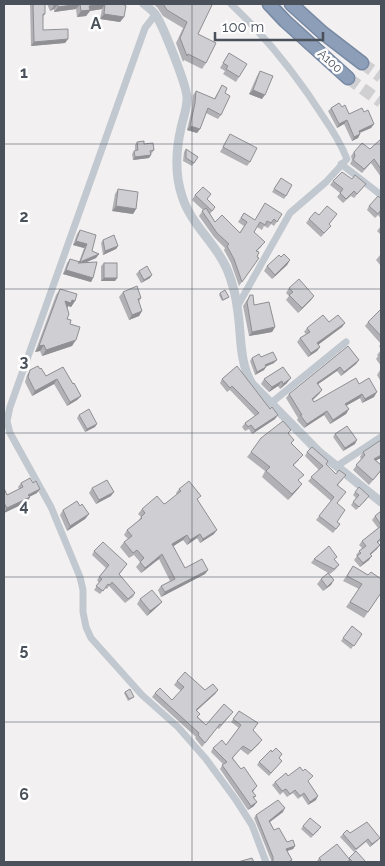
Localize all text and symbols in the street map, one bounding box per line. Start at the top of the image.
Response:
scale bar [215,10,322,42]
text: A [91,14,102,33]
text: 100 m [222,18,264,36]
street label: A100 [315,46,345,76]
text: 1 [20,63,28,82]
text: 2 [19,207,29,226]
text: 3 [20,352,29,371]
text: 4 [19,496,29,515]
text: 5 [20,640,29,659]
text: 6 [19,785,29,804]

